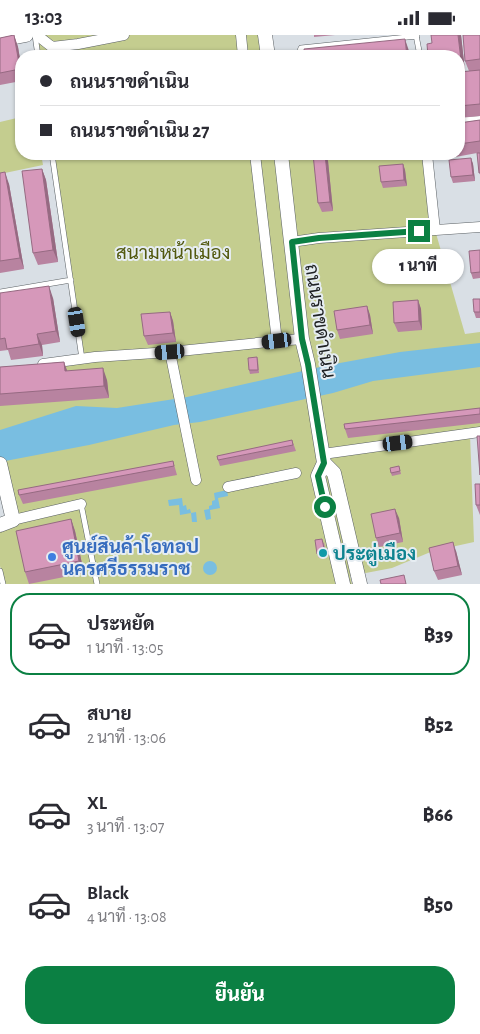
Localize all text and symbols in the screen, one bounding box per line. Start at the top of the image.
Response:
text: 13:03 [25,8,62,27]
text: ถนนราขดำเนิน [70,73,189,92]
text: ถนนราขดำเนิน 27 [70,122,210,141]
route end [408,220,430,242]
park label: สนามหน้าเมือง [116,241,230,263]
callout: 1 นาที [373,249,465,283]
text: 1 นาที [399,258,437,274]
street label: ถนนราขดำเนิน [301,262,340,380]
car [67,306,86,338]
car [261,332,292,350]
car [154,343,185,361]
car [382,434,413,452]
route start [314,496,336,518]
place label: ศูนย์สินค้าโอทอป นครศรีธรรมราช [62,534,199,579]
place label: ประตู่เมือง [333,542,416,567]
marker: ประตู่เมือง [317,547,329,559]
marker: ศูนย์สินค้าโอทอป นครศรีธรรมราช [46,551,58,563]
icon: car [27,612,72,657]
text: ประหยัด [87,615,155,634]
text: ฿39 [424,626,453,645]
text: 1 นาที · 13:05 [87,640,163,656]
icon: car [27,702,72,747]
text: สบาย [87,705,132,724]
text: ฿52 [424,716,453,735]
text: 2 นาที · 13:06 [87,730,166,746]
icon: car [27,792,72,837]
text: XL [87,794,107,813]
text: ฿66 [423,806,453,825]
text: 3 นาที · 13:07 [87,819,165,835]
icon: car [27,882,72,927]
text: Black [87,884,129,903]
text: ฿50 [423,896,453,915]
text: 4 นาที · 13:08 [87,909,167,925]
button: ยืนยัน [25,966,455,1024]

